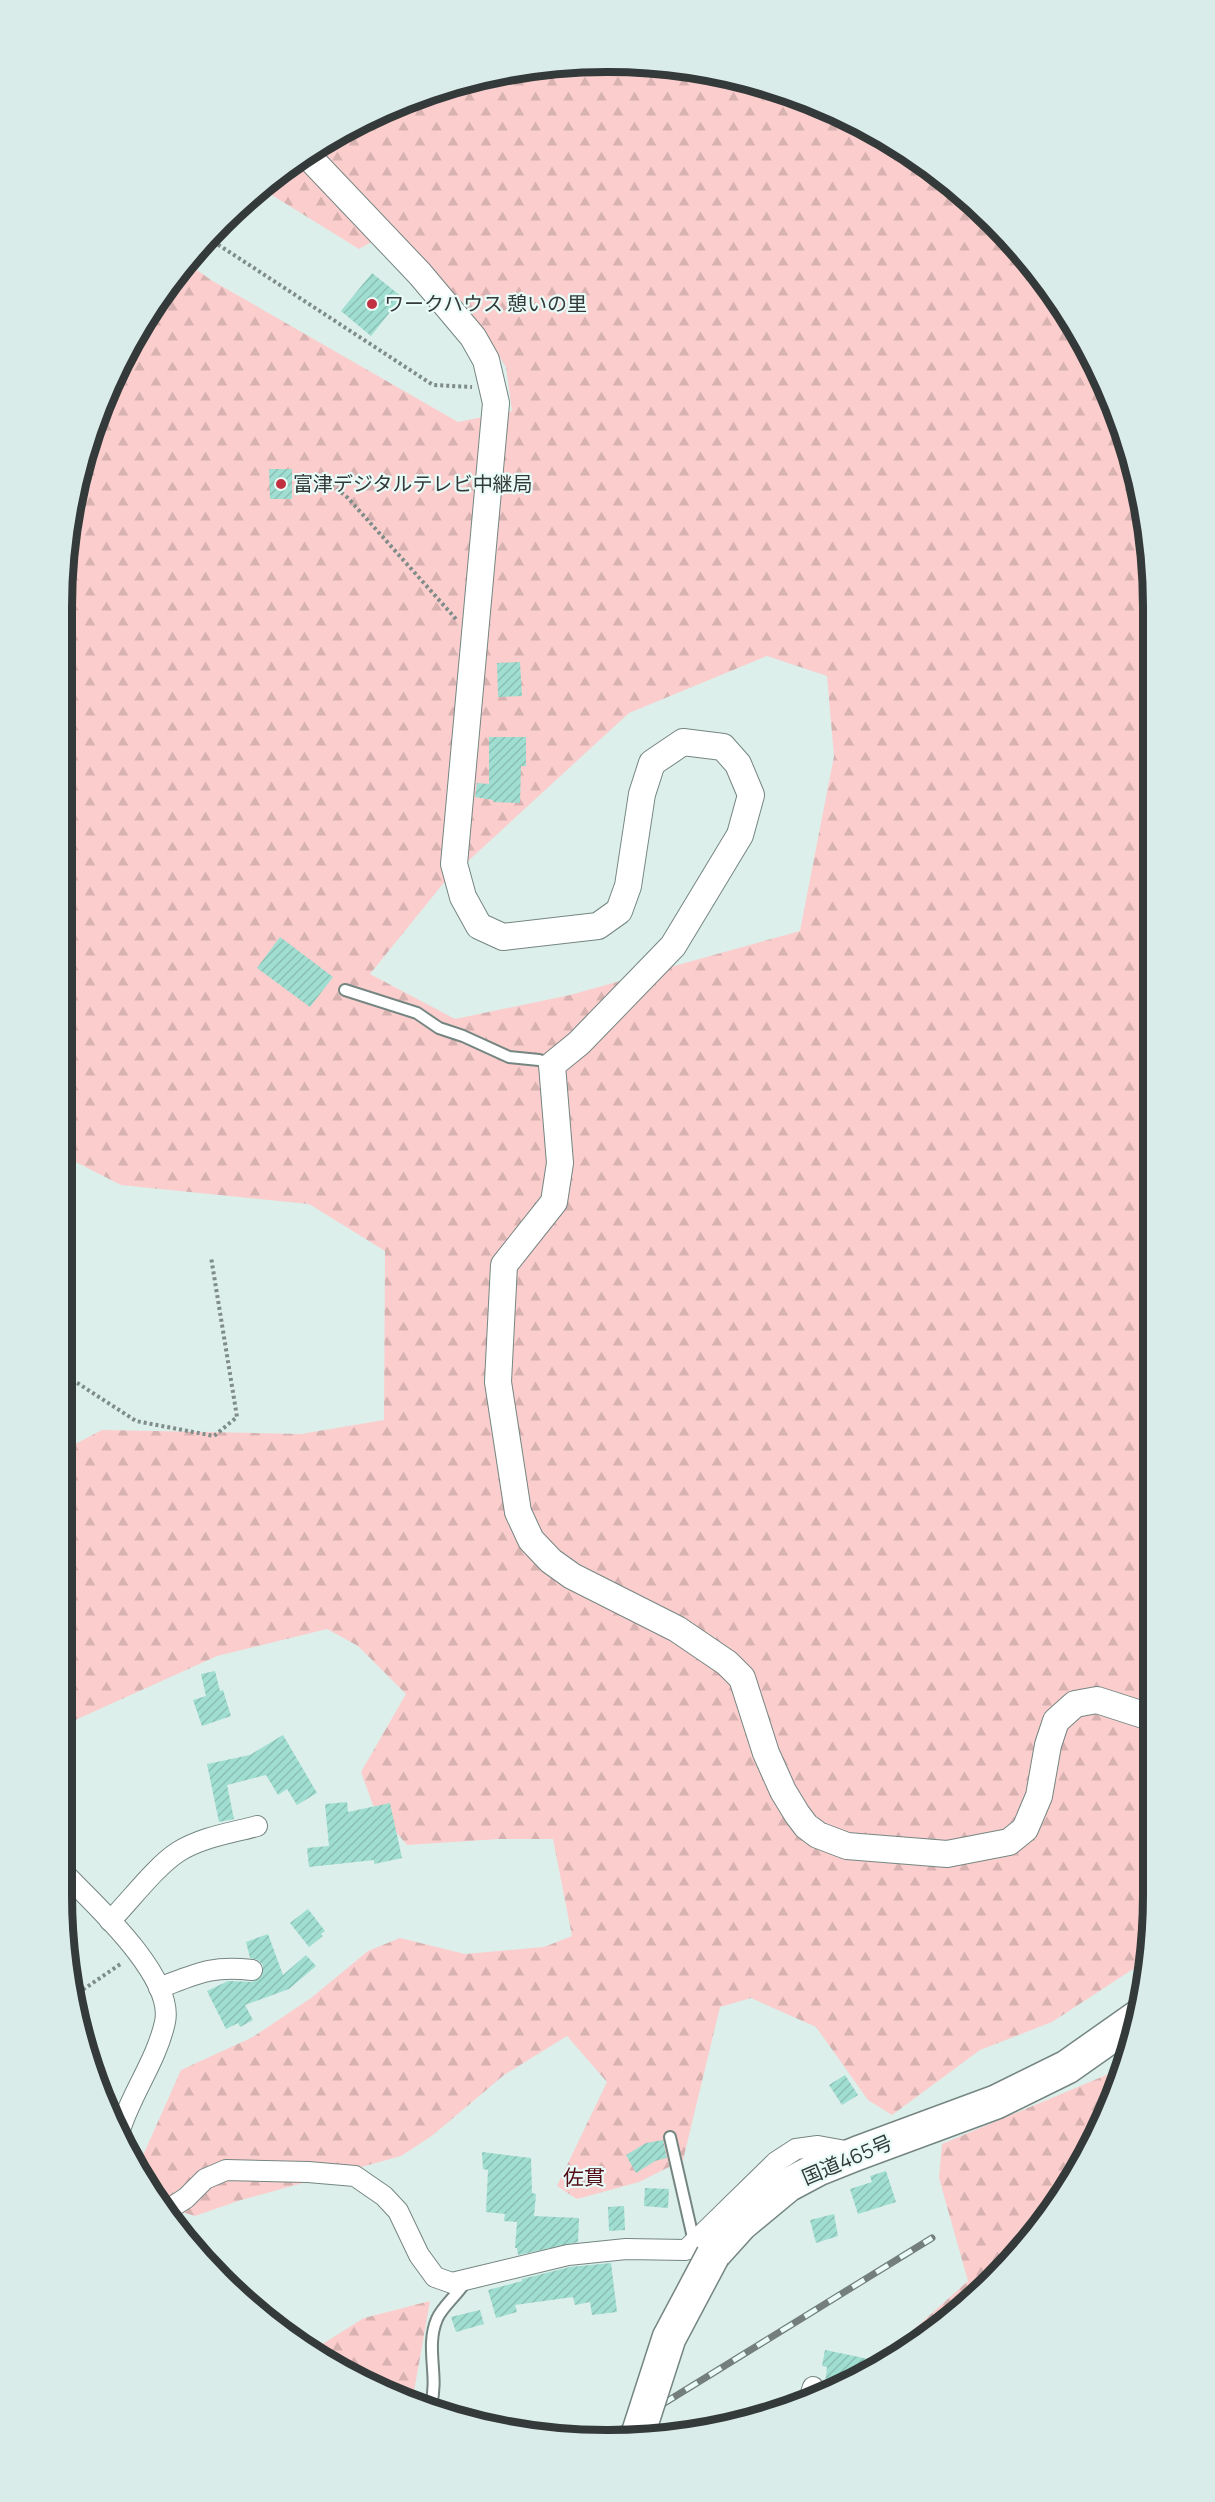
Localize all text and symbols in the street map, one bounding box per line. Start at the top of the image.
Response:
place label: ワークハウス 憩いの里 [384,290,587,317]
marker: ワークハウス 憩いの里 [365,297,379,311]
place label: 富津デジタルテレビ中継局 [293,470,533,497]
marker: 富津デジタルテレビ中継局 [274,477,288,491]
street label: 国道465号 [797,2128,896,2191]
district label: 佐貫 [563,2163,605,2191]

